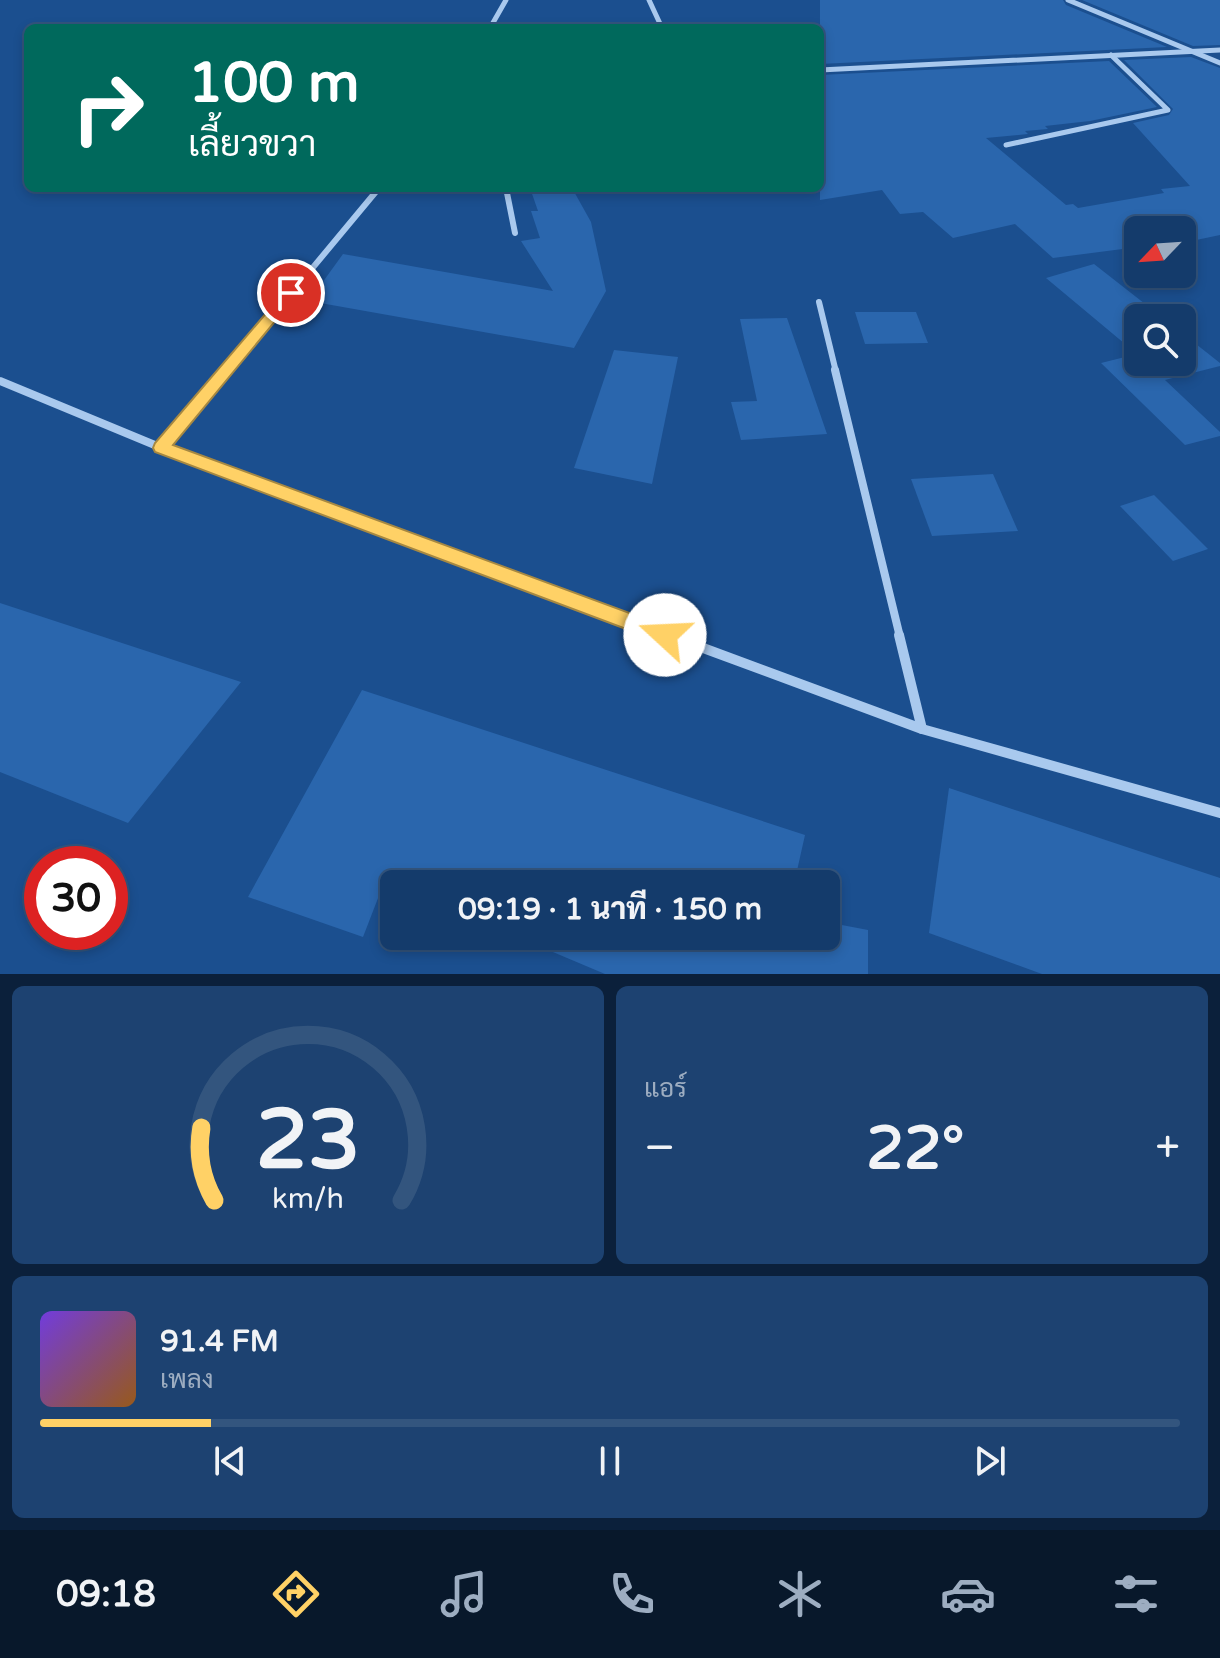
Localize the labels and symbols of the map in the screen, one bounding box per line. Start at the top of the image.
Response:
north arrow [1124,216,1196,288]
pin [257,259,325,327]
position arrow [623,593,707,677]
speed limit sign: 30 [24,846,128,950]

